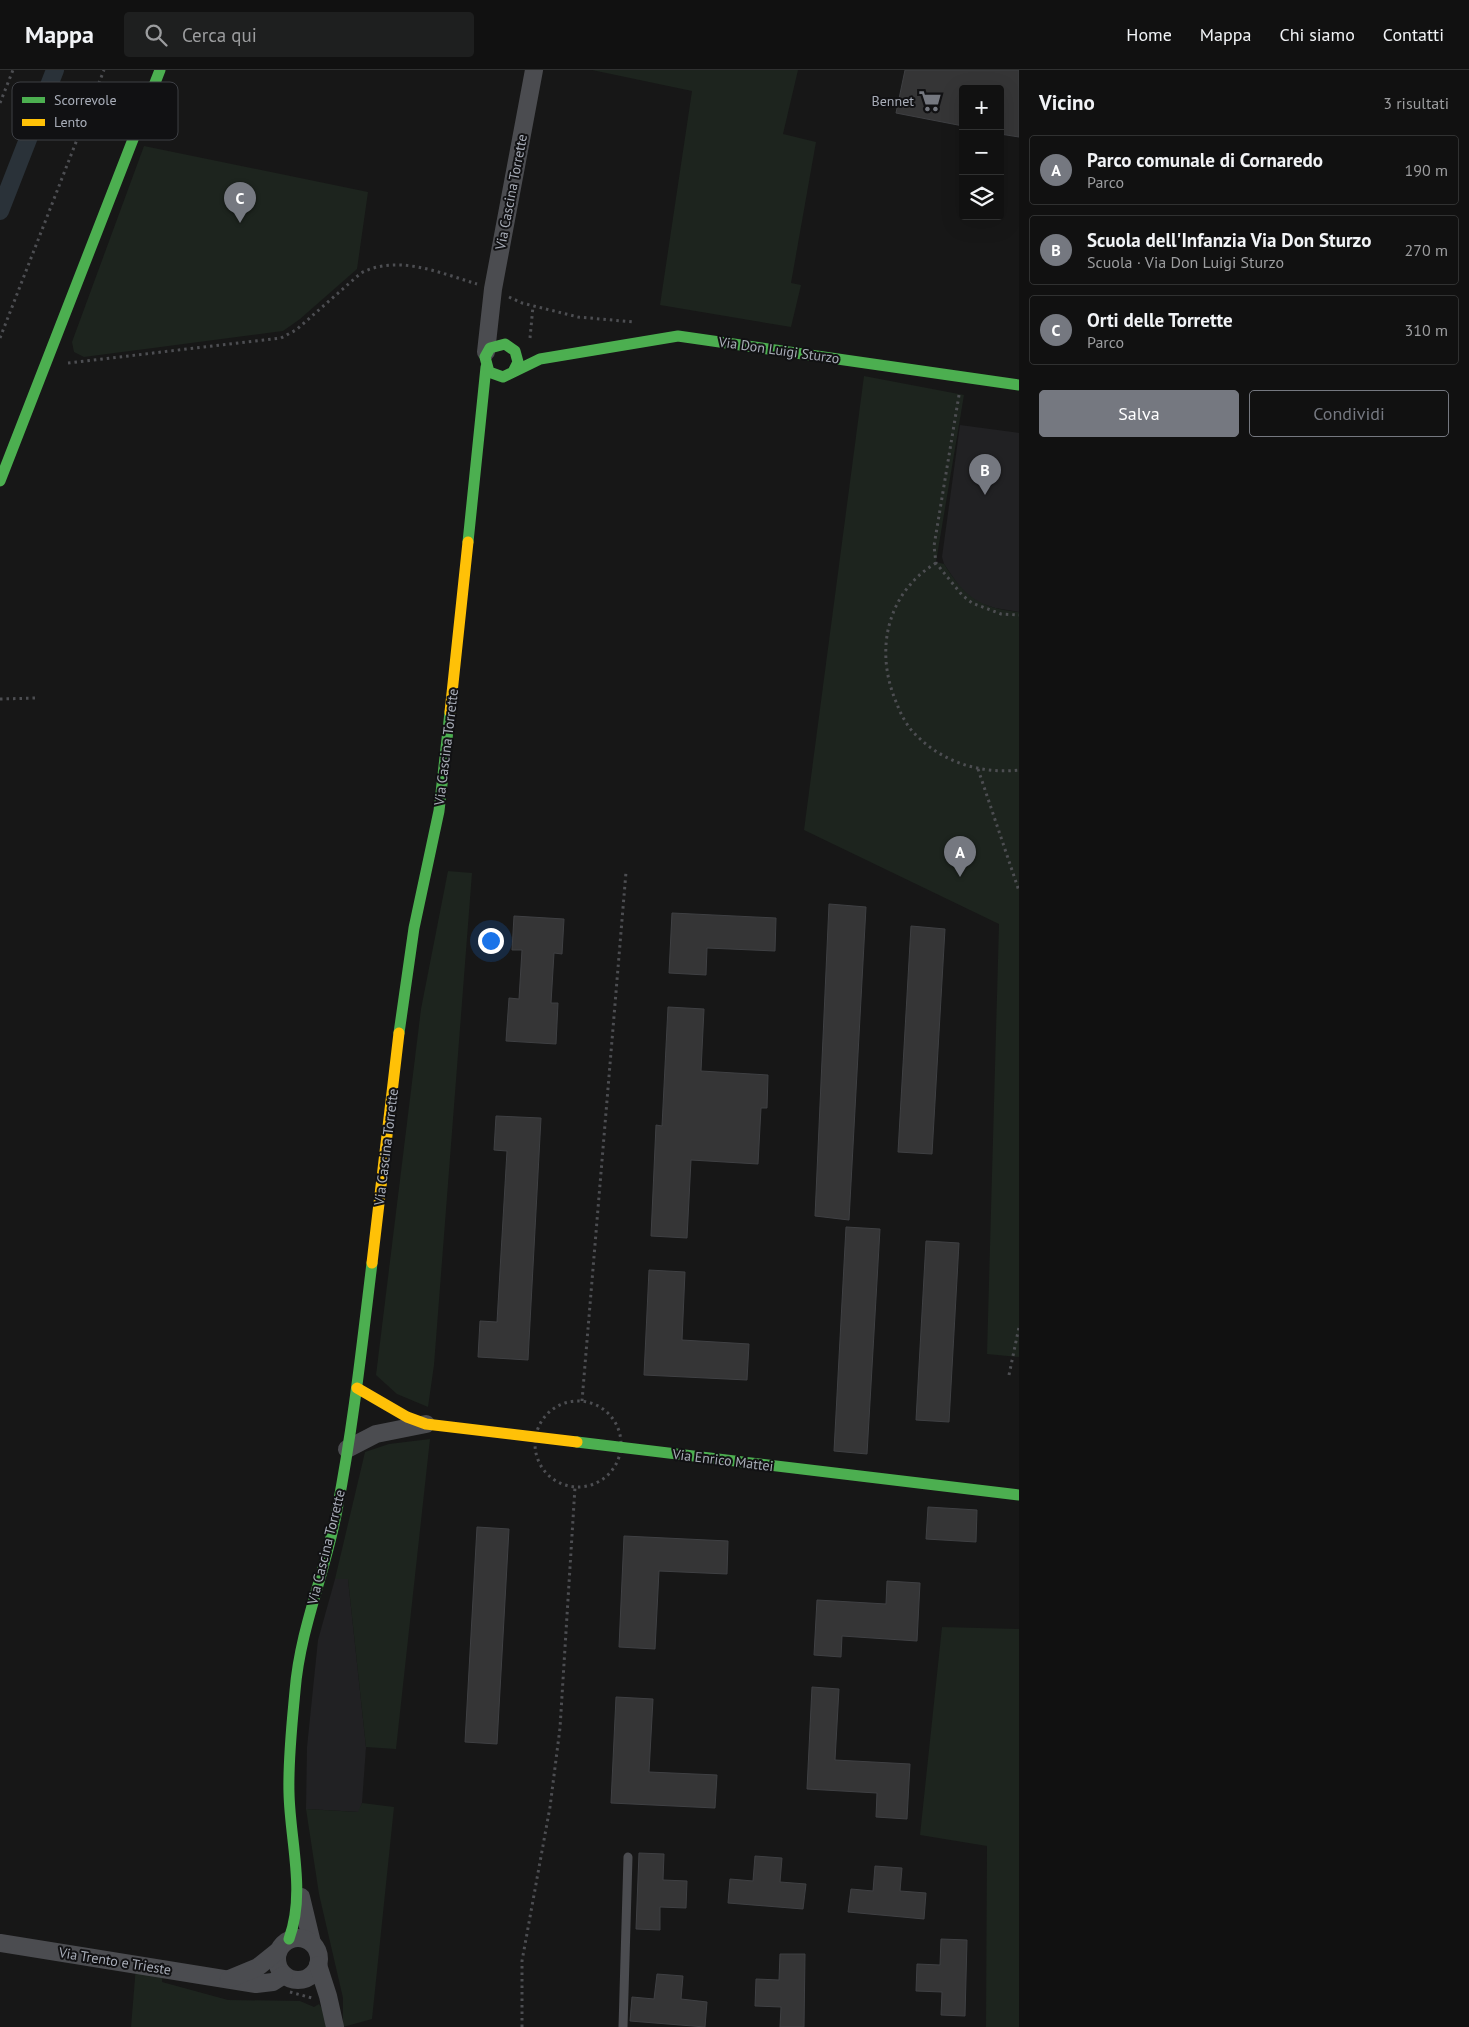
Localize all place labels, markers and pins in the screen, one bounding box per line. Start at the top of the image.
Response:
supermarket icon: Bennet [917,88,943,114]
place label: Bennet [872,92,914,110]
pin: C [224,182,256,223]
pin: B [969,454,1001,495]
pin: A [944,836,976,877]

